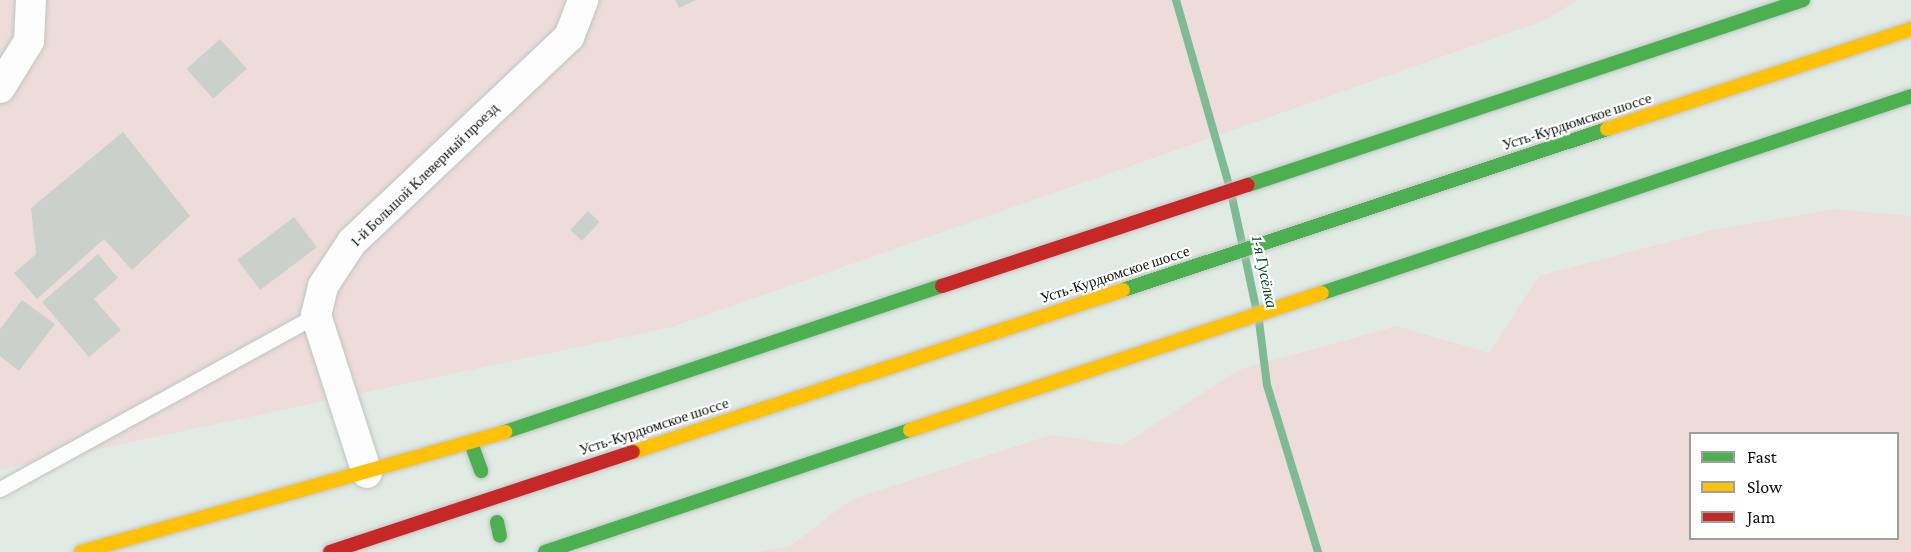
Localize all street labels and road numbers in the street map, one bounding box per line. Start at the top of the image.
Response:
street label: Усть-Курдюмское шоссе [1500,89,1654,155]
street label: 1-й Большой Клеверный проезд [347,99,503,251]
street label: Усть-Курдюмское шоссе [1038,242,1192,308]
street label: Усть-Курдюмское шоссе [577,394,731,460]

